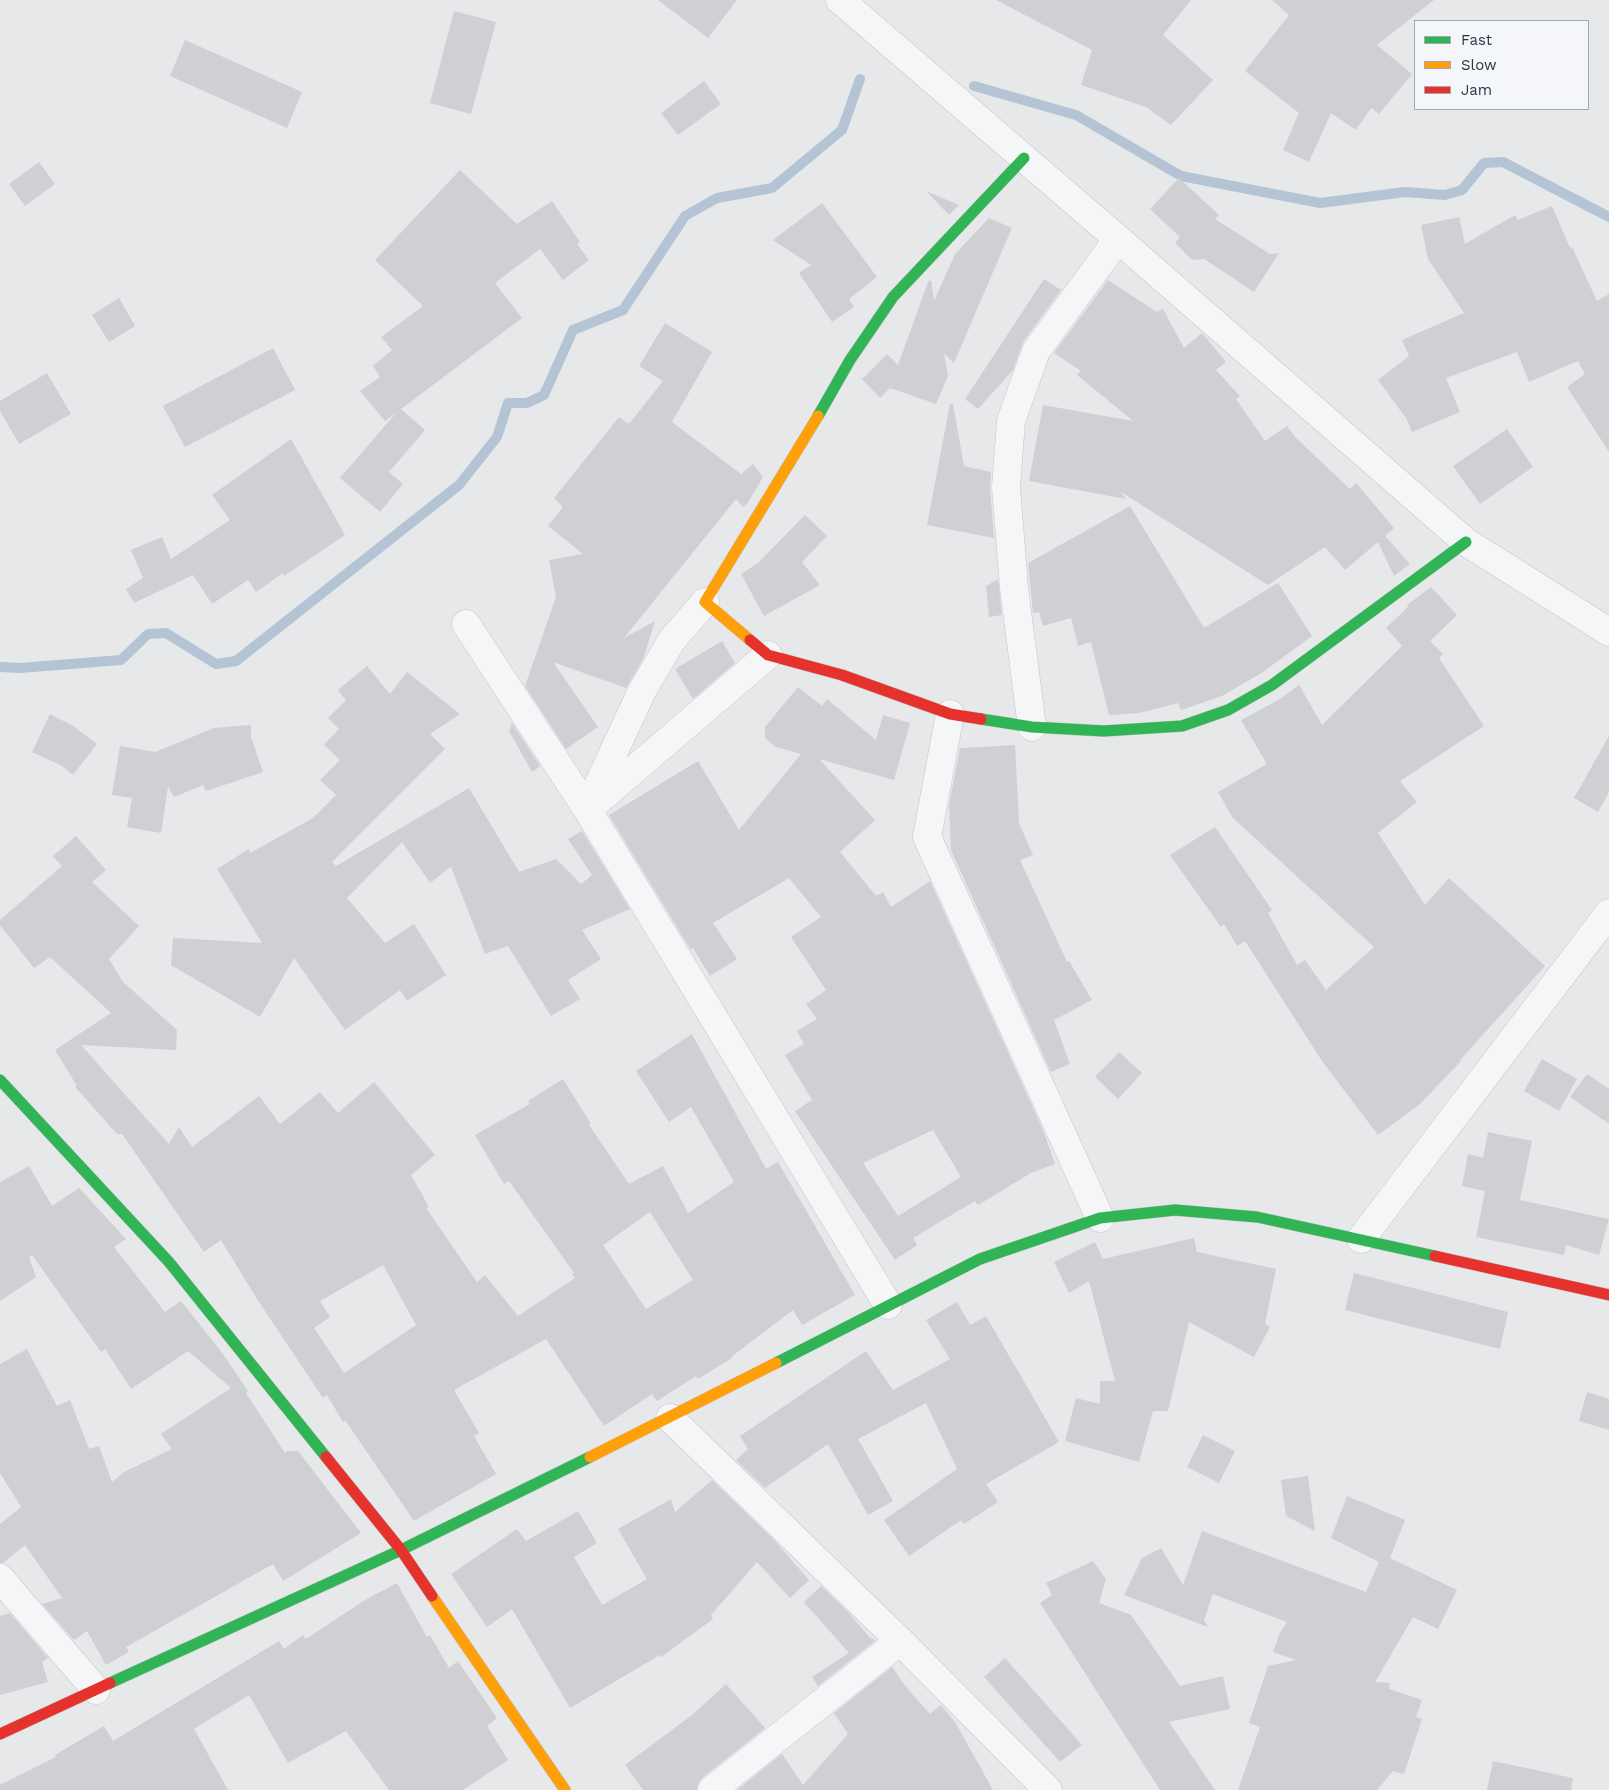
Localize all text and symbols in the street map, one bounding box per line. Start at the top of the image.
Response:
legend [1414,20,1589,110]
text: Fast [1461,31,1492,49]
text: Slow [1461,56,1497,74]
text: Jam [1461,81,1492,99]

